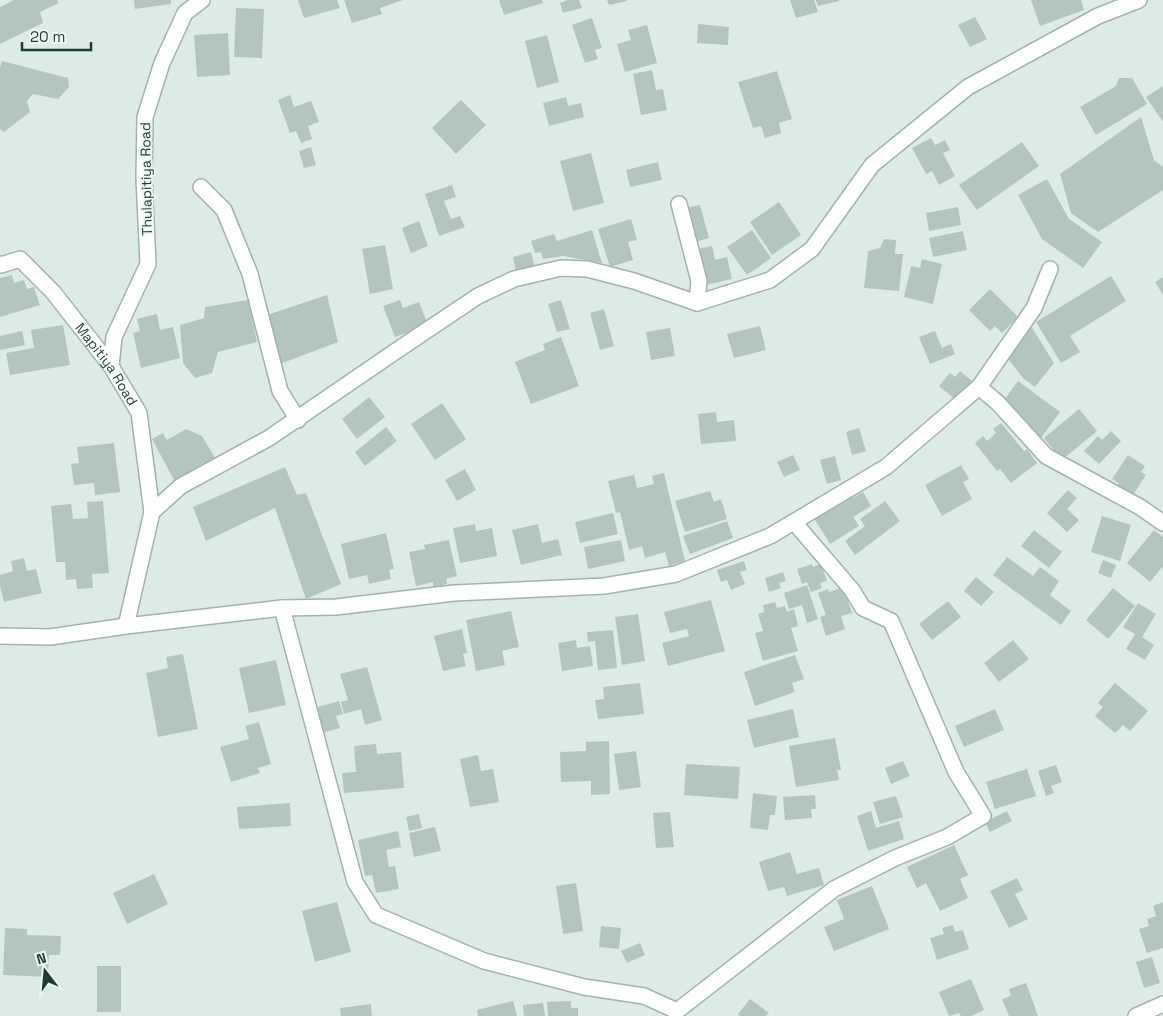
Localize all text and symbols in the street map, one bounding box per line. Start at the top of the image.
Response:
scale bar [22,20,91,52]
text: 20 m [30,27,65,46]
street label: Thulapitiya Road [136,122,156,236]
street label: Mapitiya Road [71,319,142,409]
north arrow [20,946,70,996]
text: N [34,949,48,968]

